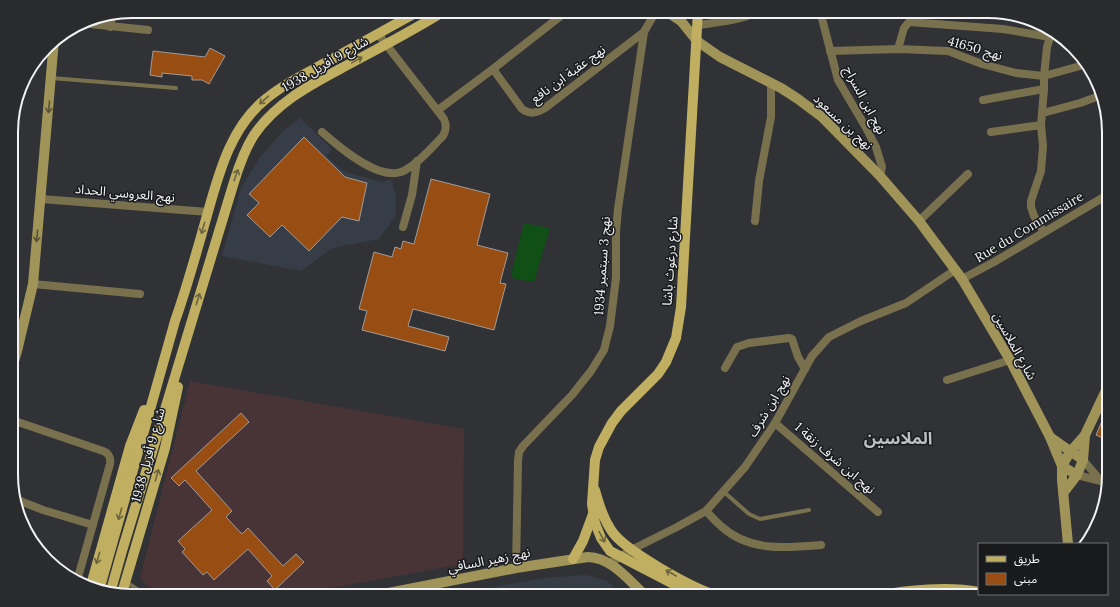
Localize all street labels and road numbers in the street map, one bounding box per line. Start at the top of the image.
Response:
street label: شارع 9 أفريل 1938 [279,32,372,97]
street label: نهج 41650 [945,32,1004,66]
street label: نهج عقبة ابن نافع [527,41,610,109]
street label: نهج ابن السراج [838,63,890,138]
street label: نهج بن مسعود [808,90,876,155]
street label: نهج العروسي الحداد [74,180,176,208]
street label: Rue du Commissaire [972,188,1086,266]
street label: نهج 3 سبتمبر 1934 [590,216,616,316]
street label: شارع درغوث باشا [658,216,684,306]
street label: شارع الملاسين [988,309,1041,384]
street label: نهج ابن شرف [744,372,796,441]
street label: شارع 9 أفريل 1938 [127,406,171,505]
street label: نهج ابن شرف زنقة 1 [790,418,879,499]
street label: نهج زهير السافي [446,544,532,578]

